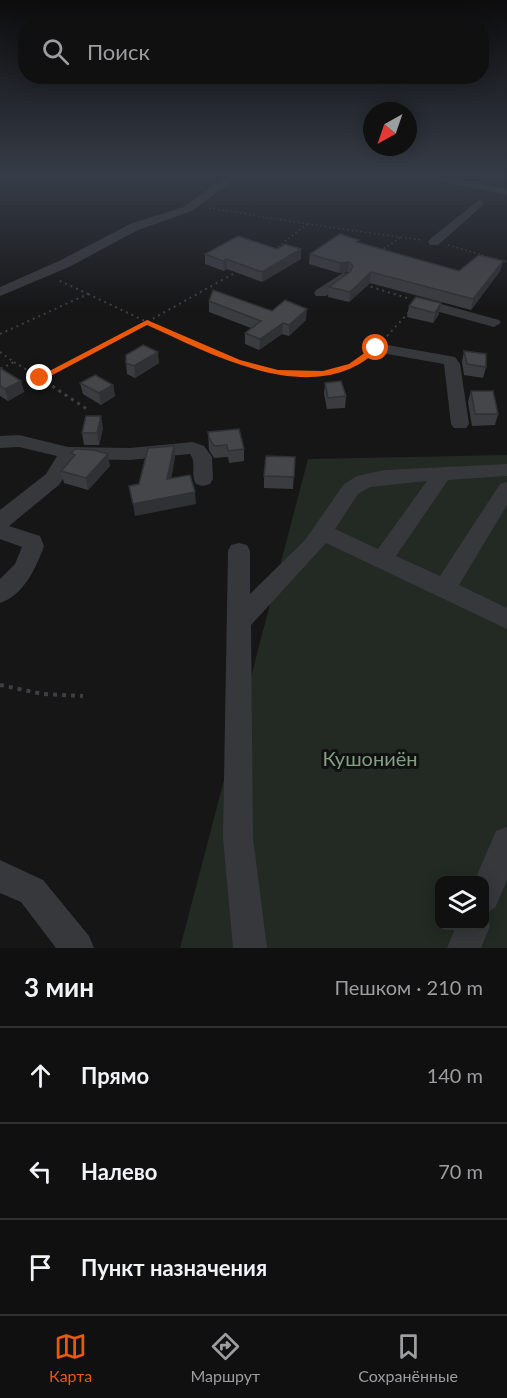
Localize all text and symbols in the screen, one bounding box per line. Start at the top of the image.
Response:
search box [18,18,489,84]
icon: search [39,35,72,68]
text: Поиск [87,38,150,65]
north arrow [363,102,417,156]
route start [362,334,388,360]
route end [26,364,52,390]
park label: Кушониён [322,746,418,770]
map controls [435,876,489,930]
button: layers [435,876,489,930]
text: 3 мин [24,971,94,1003]
text: Пешком · 210 m [334,975,483,999]
icon: ahead [24,1059,57,1092]
text: Прямо [81,1062,149,1089]
text: 140 m [427,1063,483,1087]
icon: left [24,1155,57,1188]
text: Налево [81,1158,157,1185]
text: 70 m [438,1159,483,1183]
icon: arrive [24,1251,57,1284]
text: Пункт назначения [81,1254,267,1281]
tab: Карта [49,1330,92,1385]
tab: Маршрут [190,1330,260,1385]
tab: Сохранённые [358,1330,458,1385]

